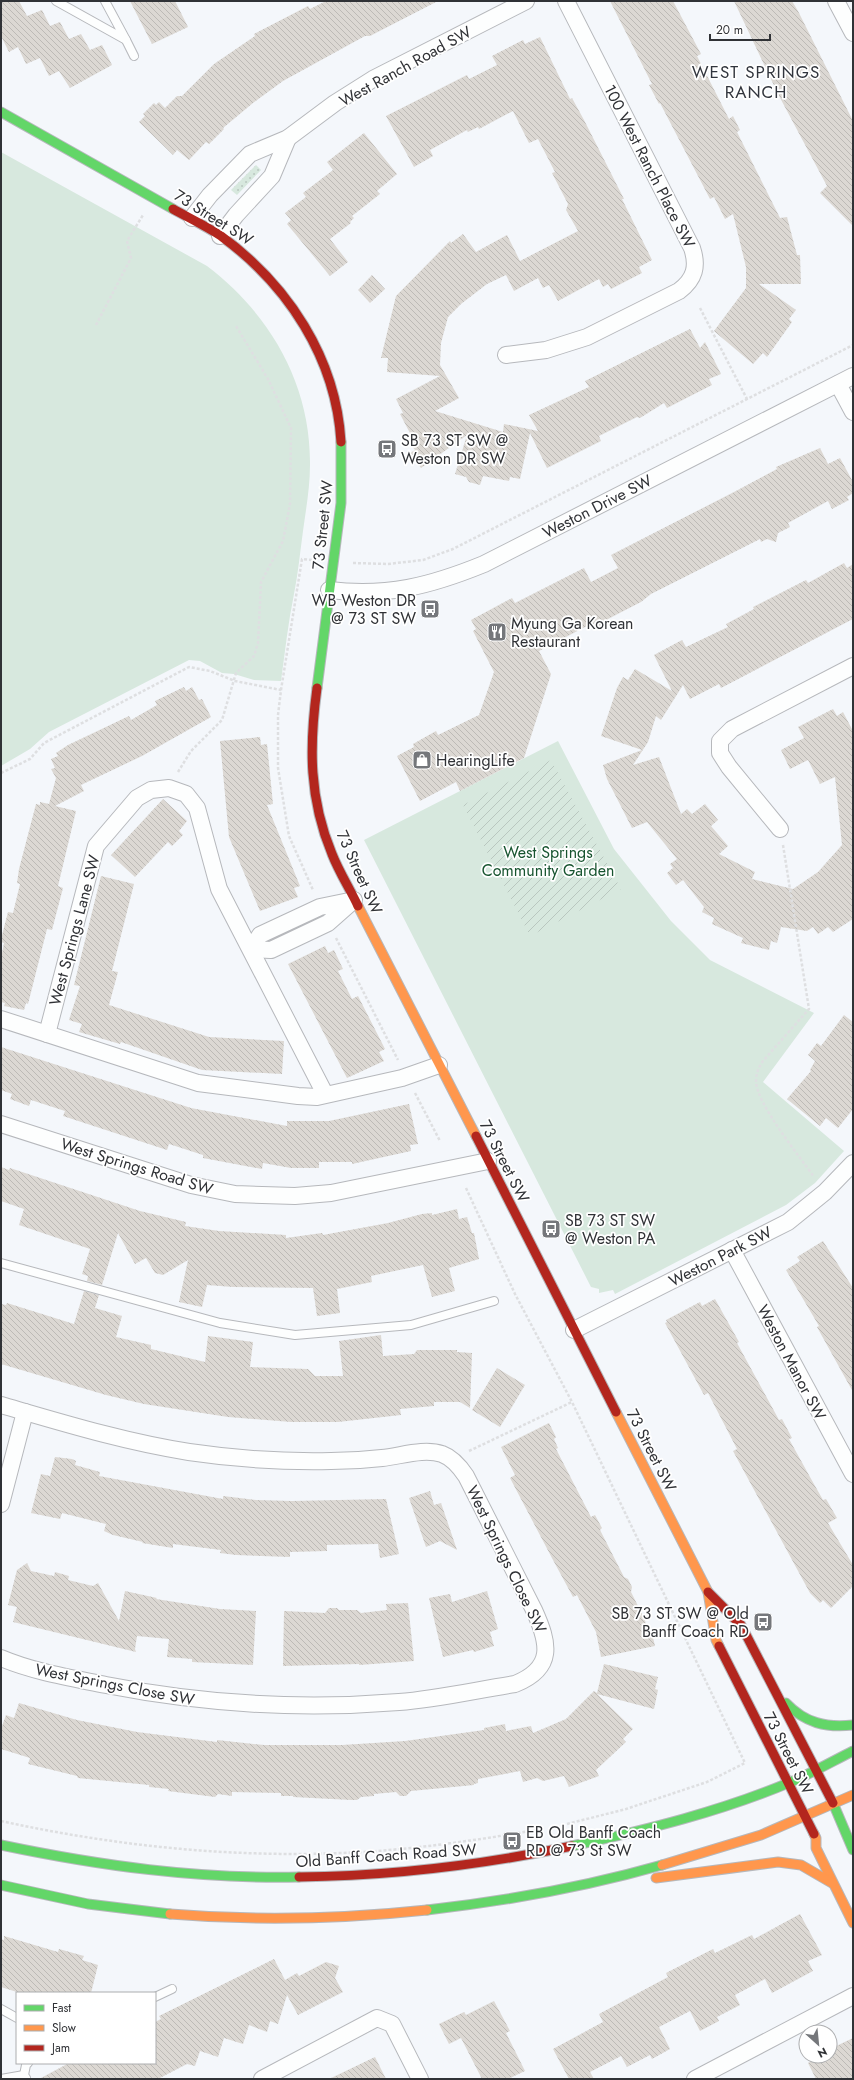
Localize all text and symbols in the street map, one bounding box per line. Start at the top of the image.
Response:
scale bar [710,16,770,42]
street label: West Ranch Road SW [335,20,476,112]
text: 20 m [716,21,743,39]
district label: WEST SPRINGS RANCH [692,60,820,104]
street label: 100 West Ranch Place SW [598,81,701,252]
street label: 73 Street SW [170,184,258,251]
place label: SB 73 ST SW @ Weston DR SW [401,429,508,470]
bus stop icon: SB 73 ST SW @ Weston DR SW [376,438,398,460]
street label: Weston Drive SW [539,469,656,544]
street label: 73 Street SW [306,479,339,571]
place label: WB Weston DR @ 73 ST SW [312,589,416,630]
bus stop icon: WB Weston DR @ 73 ST SW [419,598,441,620]
place label: Myung Ga Korean Restaurant [511,612,634,653]
restaurant icon: Myung Ga Korean Restaurant [486,621,508,643]
shop icon: HearingLife [411,749,433,771]
place label: HearingLife [436,749,515,772]
street label: 73 Street SW [331,827,388,918]
park label: West Springs Community Garden [482,841,614,882]
street label: West Springs Lane SW [43,852,106,1008]
street label: 73 Street SW [474,1116,535,1206]
street label: West Springs Road SW [58,1132,216,1201]
place label: SB 73 ST SW @ Weston PA [565,1209,656,1250]
bus stop icon: SB 73 ST SW @ Weston PA [540,1218,562,1240]
street label: Weston Park SW [665,1220,776,1292]
street label: Weston Manor SW [751,1300,832,1424]
street label: 73 Street SW [621,1405,682,1495]
street label: West Springs Close SW [461,1482,552,1637]
place label: SB 73 ST SW @ Old Banff Coach RD [612,1602,749,1643]
bus stop icon: SB 73 ST SW @ Old Banff Coach RD [752,1611,774,1633]
street label: West Springs Close SW [33,1658,197,1711]
street label: 73 Street SW [758,1708,819,1798]
place label: EB Old Banff Coach RD @ 73 St SW [526,1821,661,1862]
bus stop icon: EB Old Banff Coach RD @ 73 St SW [501,1830,523,1852]
street label: Old Banff Coach Road SW [295,1838,477,1873]
legend [16,1992,156,2064]
text: Fast [52,1999,71,2017]
text: Slow [52,2019,77,2037]
north arrow [798,2024,838,2064]
text: Jam [50,2039,70,2057]
text: N [815,2044,830,2062]

